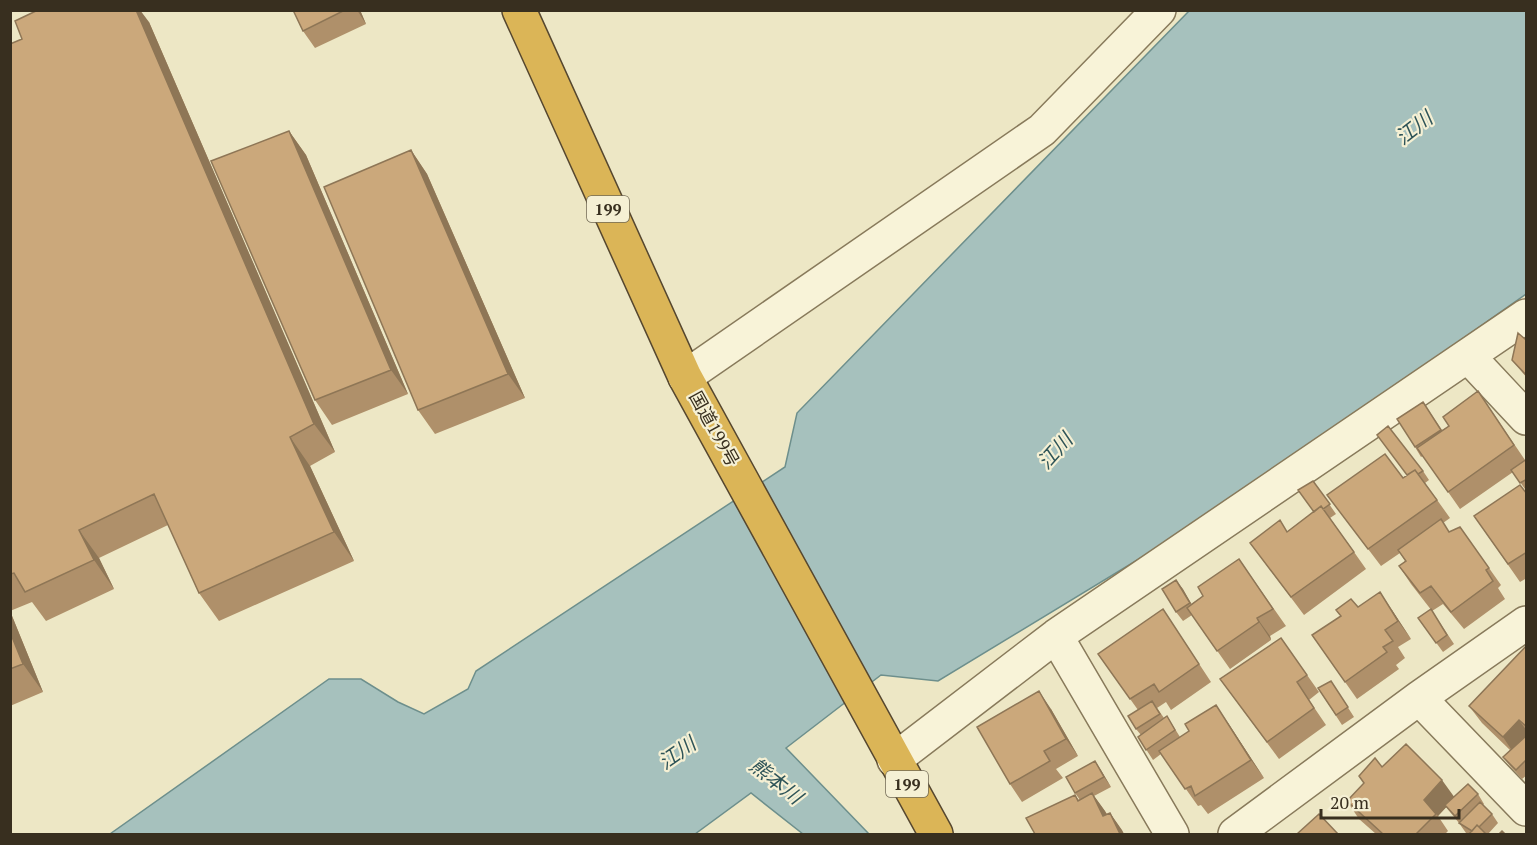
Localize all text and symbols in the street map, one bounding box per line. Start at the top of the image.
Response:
water label: 江川 [1390,103,1439,151]
road number: 199 [587,196,629,222]
street label: 国道199号 [684,386,745,471]
water label: 江川 [1031,425,1079,475]
water label: 江川 [653,729,702,775]
water label: 熊本川 [744,751,810,811]
road number: 199 [886,771,928,797]
scale bar [1321,782,1459,820]
text: 20 m [1330,790,1370,814]

